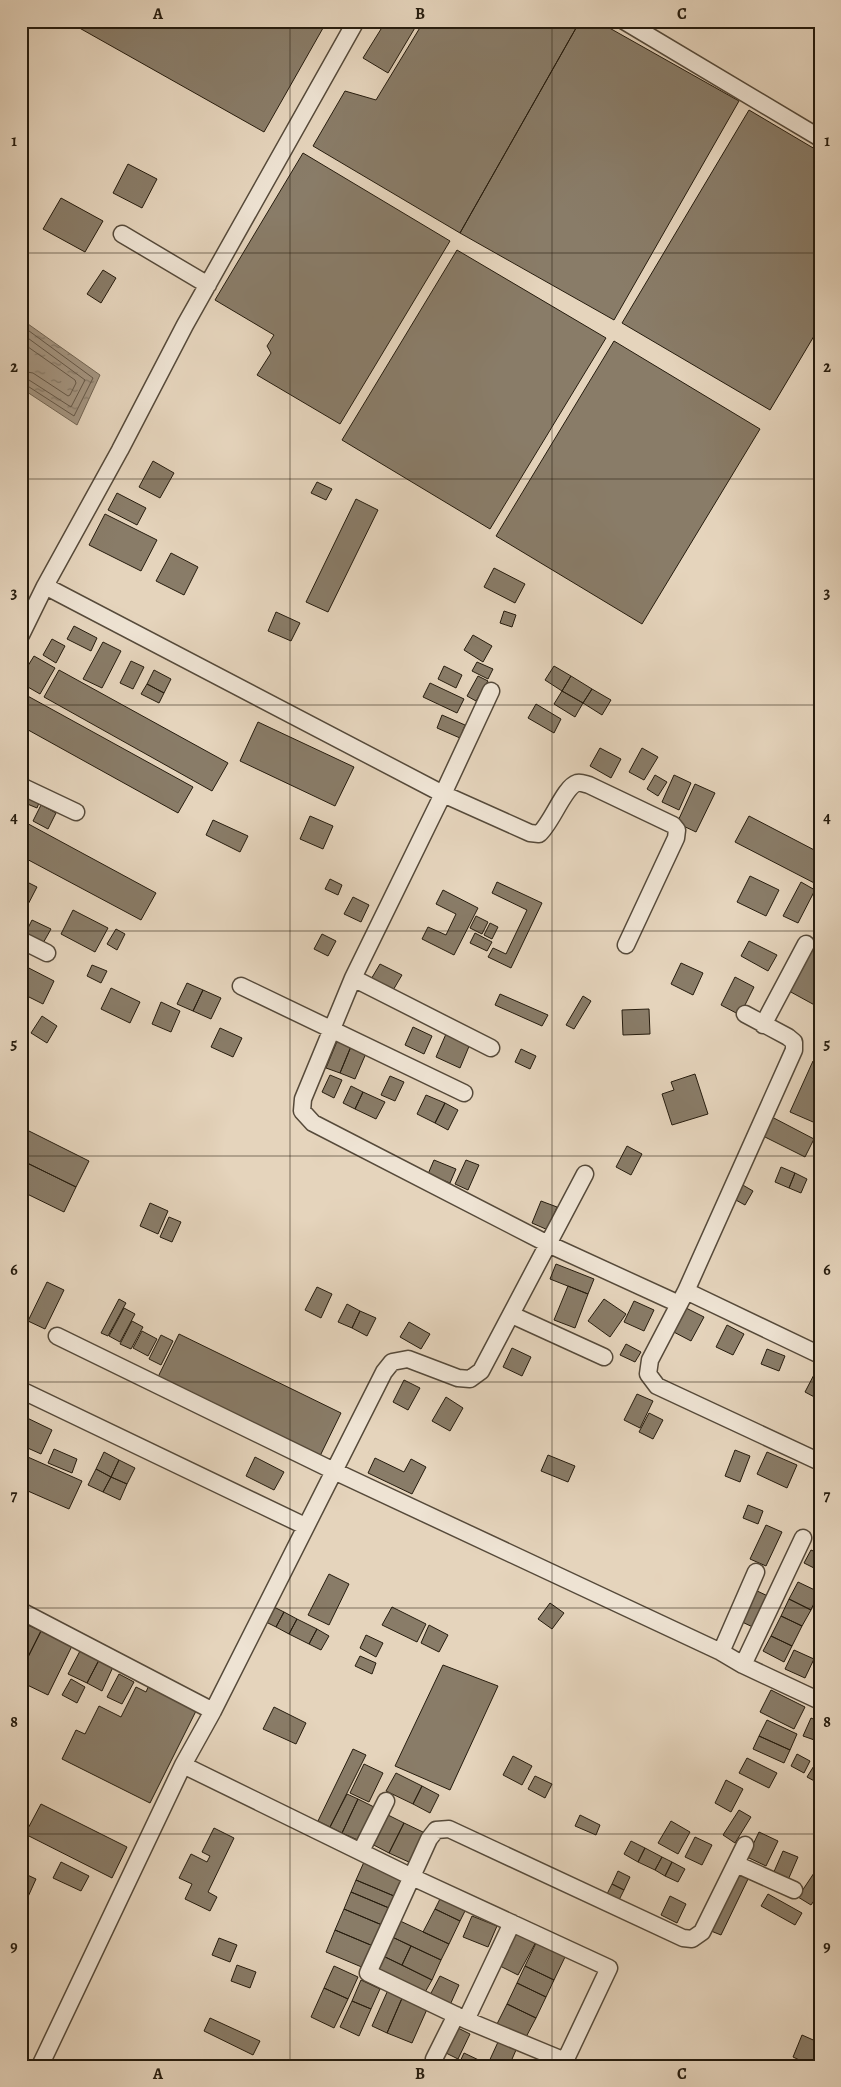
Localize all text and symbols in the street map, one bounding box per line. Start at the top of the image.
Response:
text: A [152,3,164,25]
text: B [415,3,425,25]
text: C [677,3,687,25]
text: 1 [11,130,17,152]
text: 1 [824,130,830,152]
text: 2 [10,356,18,378]
text: 2 [823,356,831,378]
text: 3 [11,582,18,604]
text: 3 [824,582,831,604]
text: 4 [10,807,18,829]
text: 4 [823,807,831,829]
text: 5 [11,1033,18,1055]
text: 5 [824,1033,831,1055]
text: 6 [10,1259,18,1281]
text: 6 [823,1259,831,1281]
text: 7 [11,1485,18,1507]
text: 7 [824,1485,831,1507]
text: 8 [10,1711,18,1733]
text: 8 [823,1711,831,1733]
text: 9 [10,1936,18,1958]
text: 9 [823,1936,831,1958]
text: A [152,2063,164,2085]
text: B [415,2063,425,2085]
text: C [677,2063,687,2085]

